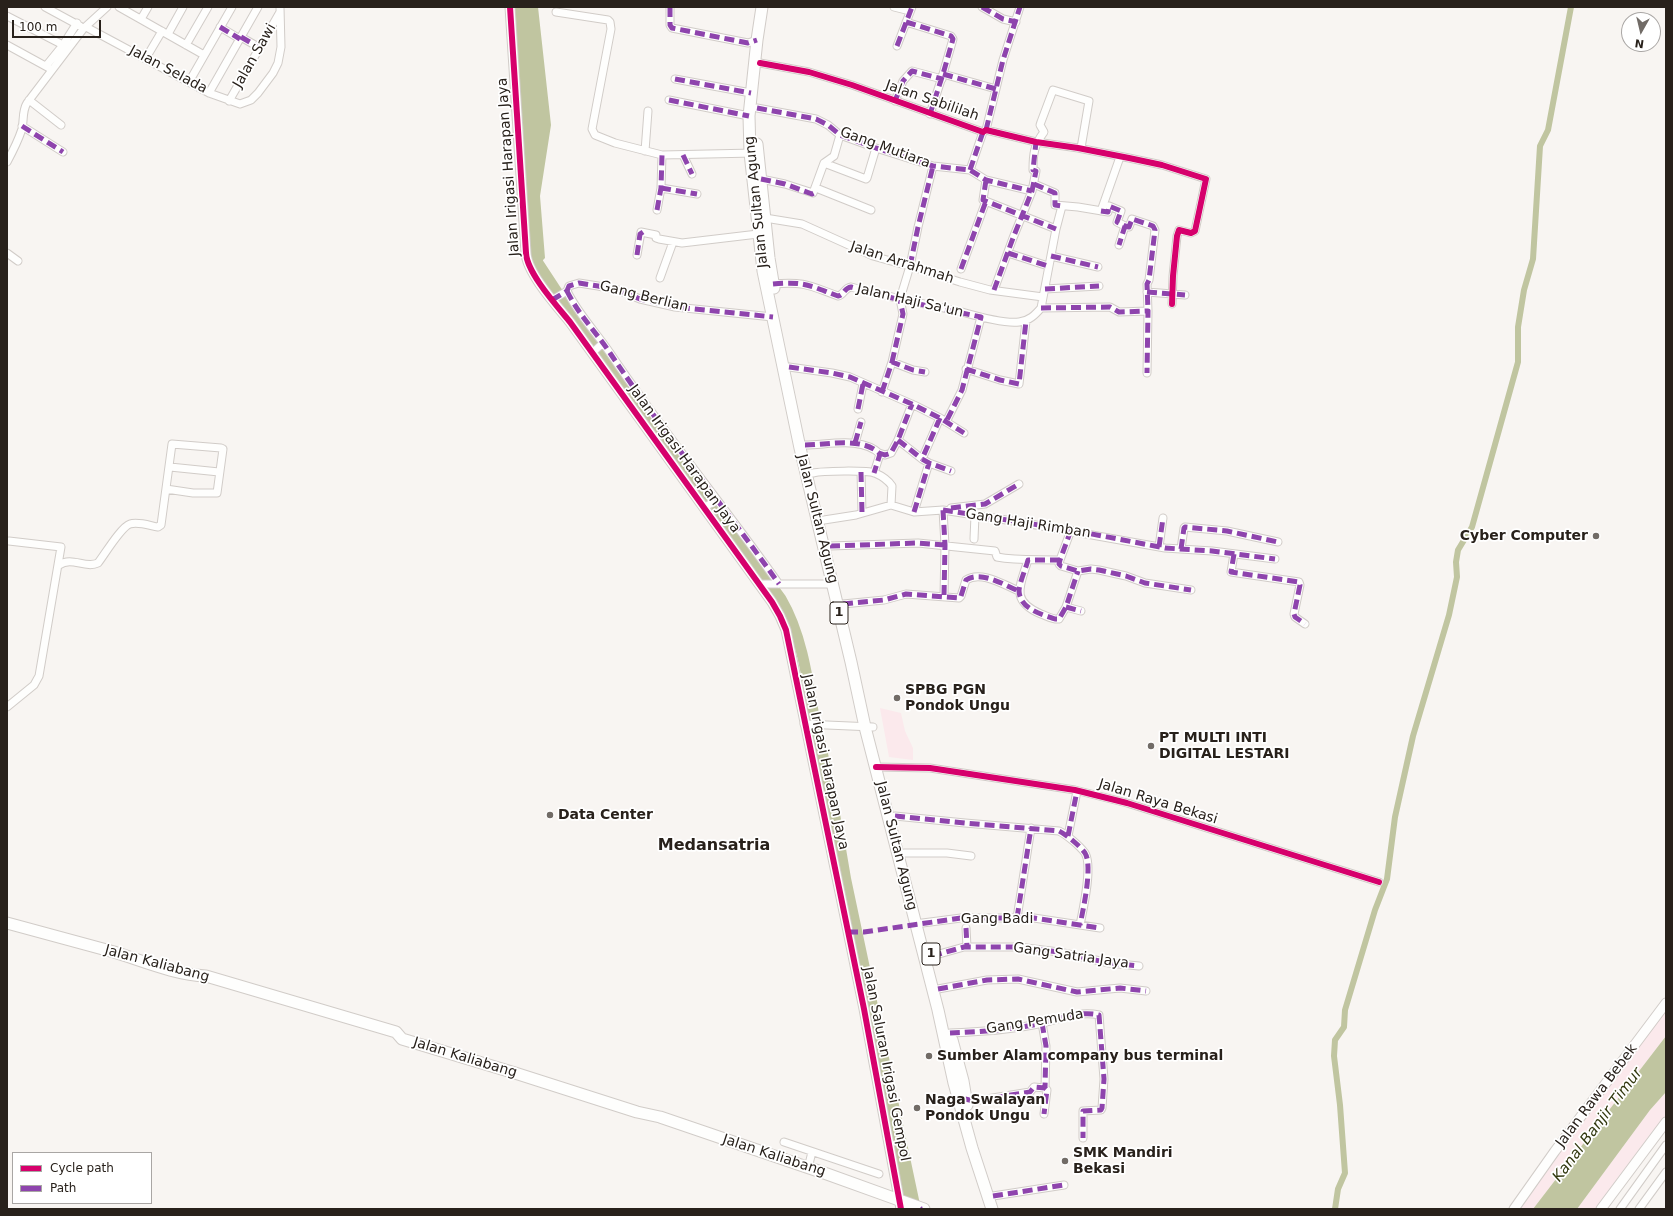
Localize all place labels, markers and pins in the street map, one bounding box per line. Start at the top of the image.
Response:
place label: Cyber Computer [1460,528,1588,544]
marker: Cyber Computer [1591,531,1601,541]
place label: SPBG PGN Pondok Ungu [905,682,1010,714]
marker: SPBG PGN Pondok Ungu [892,693,902,703]
place label: PT MULTI INTI DIGITAL LESTARI [1159,730,1289,762]
marker: PT MULTI INTI DIGITAL LESTARI [1146,741,1156,751]
place label: Data Center [558,807,653,823]
marker: Data Center [545,810,555,820]
place label: Sumber Alam company bus terminal [937,1048,1223,1064]
marker: Sumber Alam company bus terminal [924,1051,934,1061]
place label: Naga Swalayan Pondok Ungu [925,1092,1045,1124]
marker: Naga Swalayan Pondok Ungu [912,1103,922,1113]
place label: SMK Mandiri Bekasi [1073,1145,1173,1178]
marker: SMK Mandiri Bekasi [1060,1156,1070,1166]

